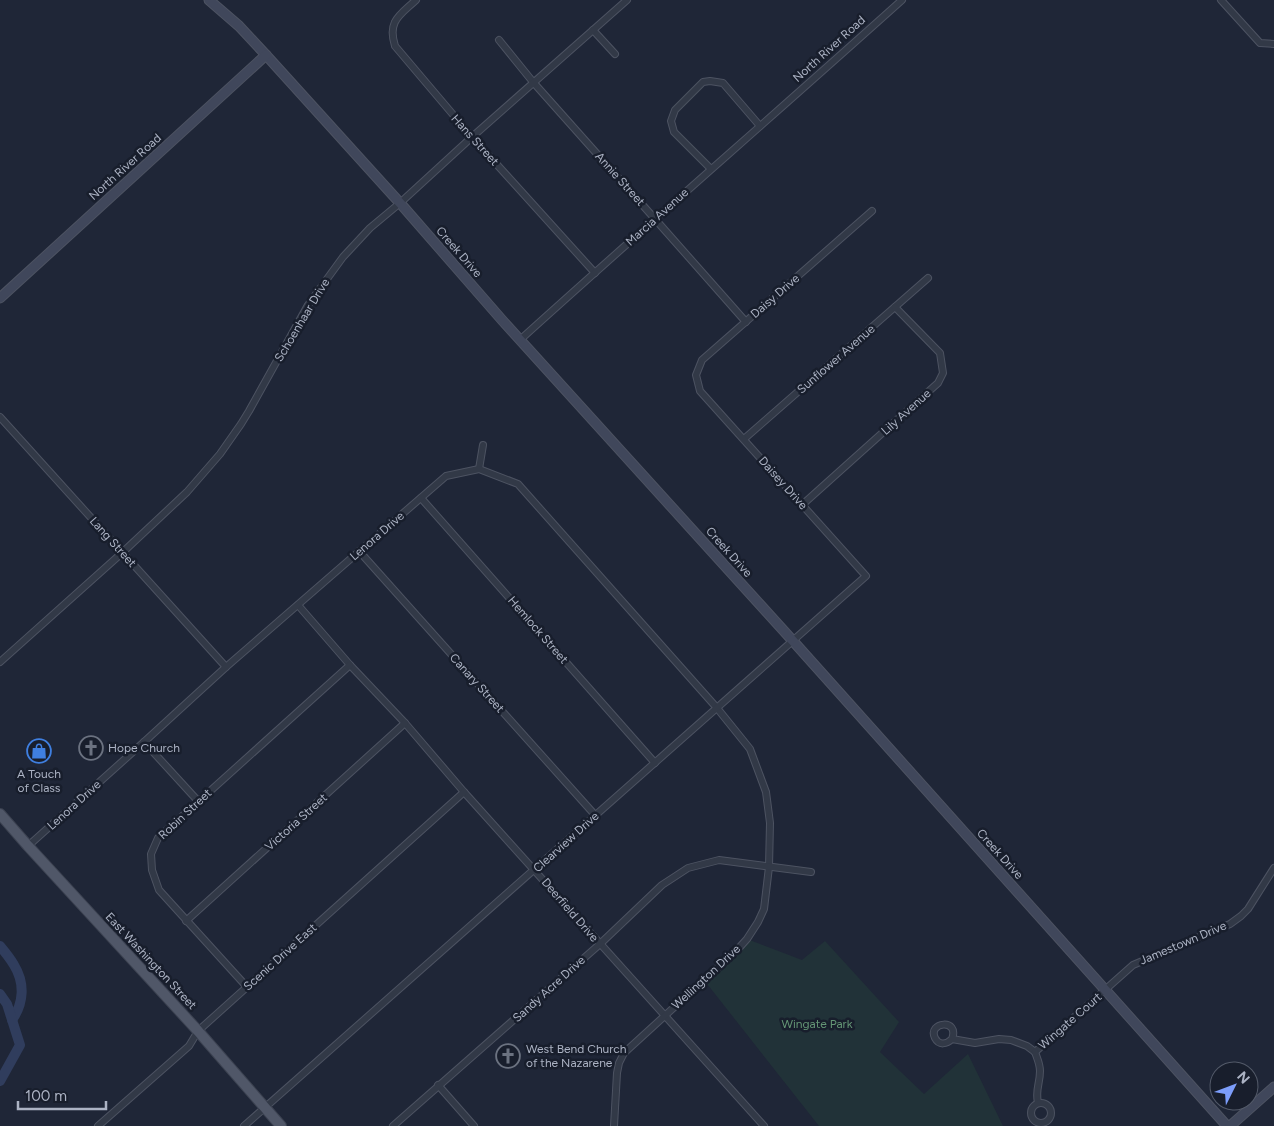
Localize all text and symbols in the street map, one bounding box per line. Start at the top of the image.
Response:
street label: North River Road [790,13,868,85]
street label: Hans Street [448,112,502,169]
street label: North River Road [86,131,164,203]
street label: Annie Street [592,149,648,209]
street label: Marcia Avenue [623,185,691,249]
street label: Creek Drive [433,224,485,280]
street label: Daisy Drive [748,271,802,321]
street label: Schoenhaar Drive [272,276,333,364]
street label: Sunflower Avenue [794,321,878,396]
street label: Lily Avenue [878,386,934,438]
street label: Daisey Drive [756,454,811,513]
street label: Lenora Drive [347,508,407,563]
street label: Lang Street [87,514,139,570]
street label: Creek Drive [703,524,755,580]
street label: Hemlock Street [505,594,571,667]
street label: Canary Street [447,651,507,716]
church icon: Hope Church [78,735,104,761]
shop icon: A Touch of Class [26,738,52,764]
place label: Hope Church [108,741,180,755]
place label: A Touch of Class [17,767,61,795]
street label: Lenora Drive [44,777,104,833]
street label: Robin Street [156,786,215,842]
street label: Victoria Street [262,790,330,853]
street label: Clearview Drive [530,809,602,875]
street label: Creek Drive [974,826,1026,882]
street label: Deerfield Drive [539,875,602,945]
street label: East Washington Street [103,910,200,1013]
street label: Jamestown Drive [1138,918,1229,968]
street label: Scenic Drive East [241,920,320,993]
street label: Wellington Drive [669,941,743,1012]
street label: Sandy Acre Drive [510,953,588,1025]
street label: Wingate Court [1036,989,1105,1052]
park label: Wingate Park [781,1017,853,1031]
place label: West Bend Church of the Nazarene [526,1042,627,1070]
church icon: West Bend Church of the Nazarene [495,1043,521,1069]
north arrow [1209,1061,1259,1111]
text: N [1233,1068,1253,1087]
scale bar [18,1078,105,1110]
text: 100 m [25,1087,67,1105]

